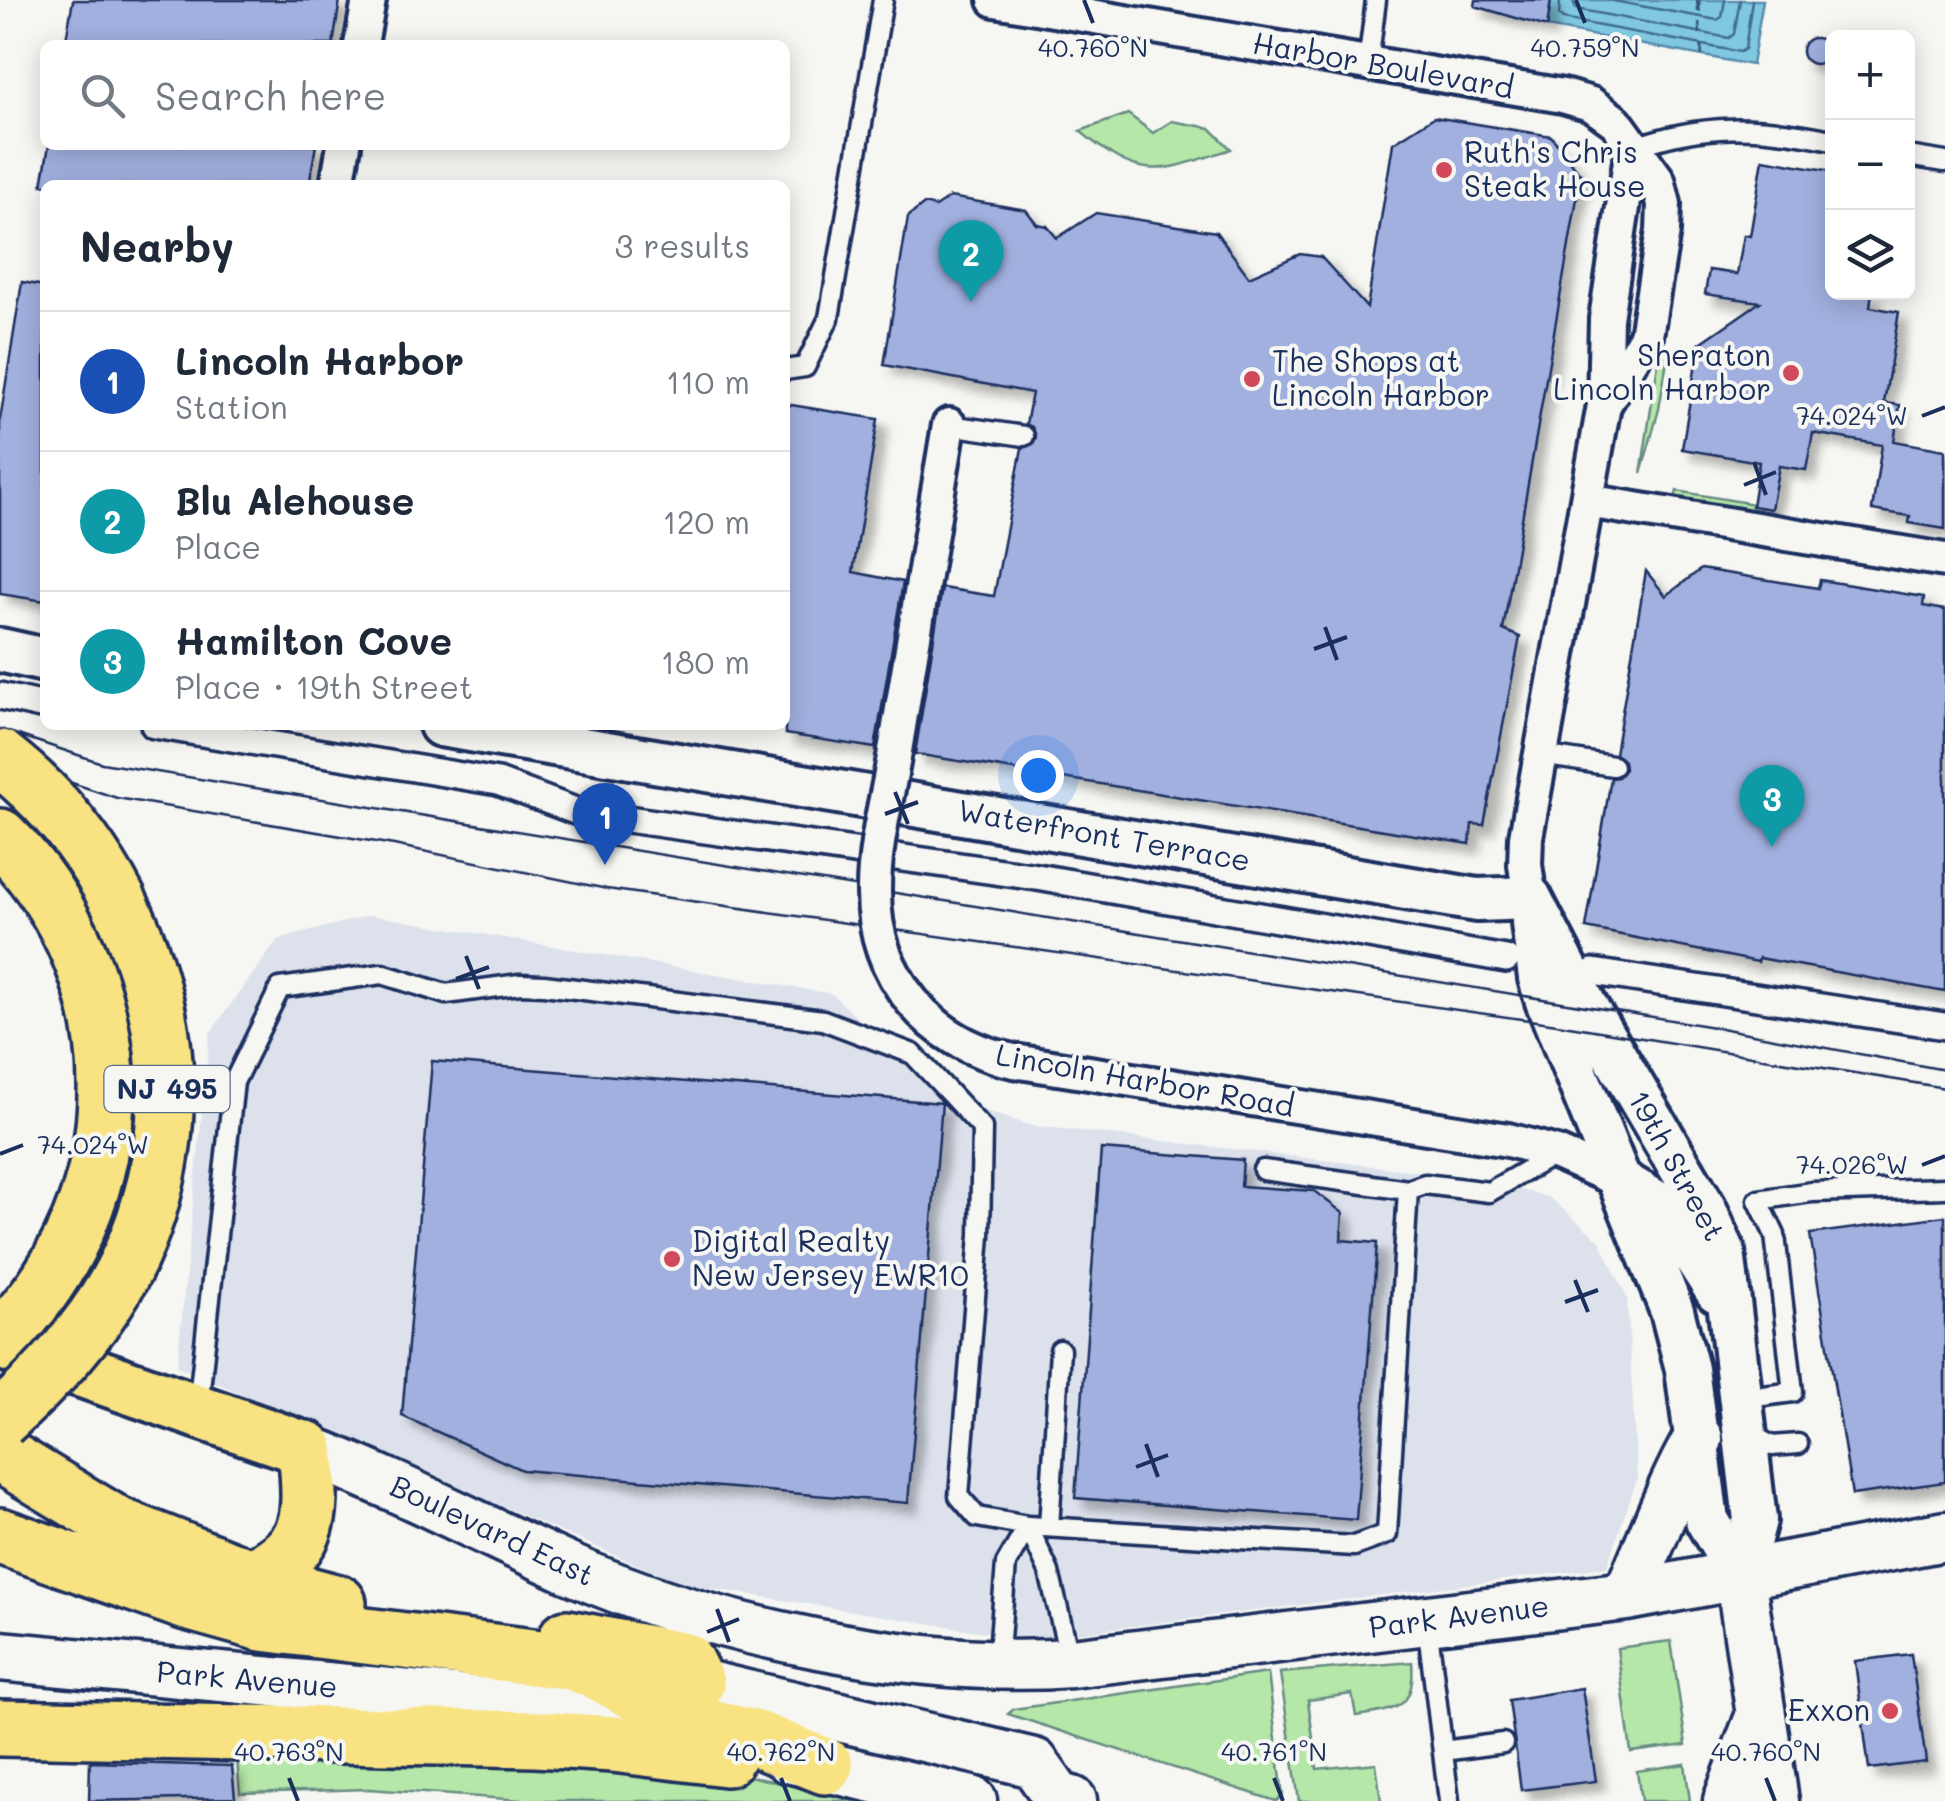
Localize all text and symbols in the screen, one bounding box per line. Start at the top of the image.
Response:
street label: Harbor Boulevard [1250,21,1517,107]
map controls [1825,30,1915,300]
button: + [1825,30,1915,120]
text: 40.760°N [1038,31,1148,63]
text: 40.759°N [1531,31,1639,63]
search box [40,40,790,150]
icon: search [75,68,130,123]
text: Search here [155,70,386,120]
button: − [1825,120,1915,210]
place label: Ruth's Chris Steak House [1464,131,1646,205]
marker: Ruth's Chris Steak House [1433,159,1455,181]
button: layers [1825,210,1915,300]
text: Nearby [80,218,234,273]
pin: 2 [938,220,1004,302]
text: 3 results [614,224,750,266]
place label: Sheraton Lincoln Harbor [1553,334,1771,408]
text: Lincoln Harbor [175,335,464,385]
place label: The Shops at Lincoln Harbor [1272,340,1490,414]
text: 1 [105,360,120,402]
text: 110 m [666,360,750,402]
marker: Sheraton Lincoln Harbor [1780,362,1802,384]
marker: The Shops at Lincoln Harbor [1241,368,1263,390]
text: Station [175,385,288,427]
text: 74.024°W [1796,399,1908,431]
text: Blu Alehouse [175,475,414,525]
text: 2 [104,500,121,542]
text: 120 m [662,500,750,542]
text: Place [175,525,261,567]
text: Hamilton Cove [175,615,452,665]
text: 3 [103,640,122,682]
text: 180 m [661,640,750,682]
text: Place · 19th Street [175,665,473,707]
your location [1013,750,1064,801]
pin: 3 [1740,764,1804,847]
pin: 1 [572,782,638,865]
street label: Waterfront Terrace [955,789,1254,879]
street label: Lincoln Harbor Road [993,1033,1298,1125]
road number: NJ 495 [104,1066,230,1112]
street label: 19th Street [1620,1083,1736,1247]
text: 74.024°W [37,1128,149,1160]
text: 74.026°W [1796,1148,1908,1180]
place label: Digital Realty New Jersey EWR10 [692,1220,969,1294]
marker: Digital Realty New Jersey EWR10 [661,1248,683,1270]
street label: Boulevard East [384,1464,601,1594]
street label: Park Avenue [1366,1584,1551,1646]
street label: Park Avenue [155,1650,339,1706]
place label: Exxon [1788,1689,1870,1729]
marker: Exxon [1879,1700,1901,1722]
text: 40.763°N [234,1735,344,1767]
text: 40.762°N [727,1735,835,1767]
text: 40.761°N [1221,1735,1327,1767]
text: 40.760°N [1711,1735,1821,1767]

